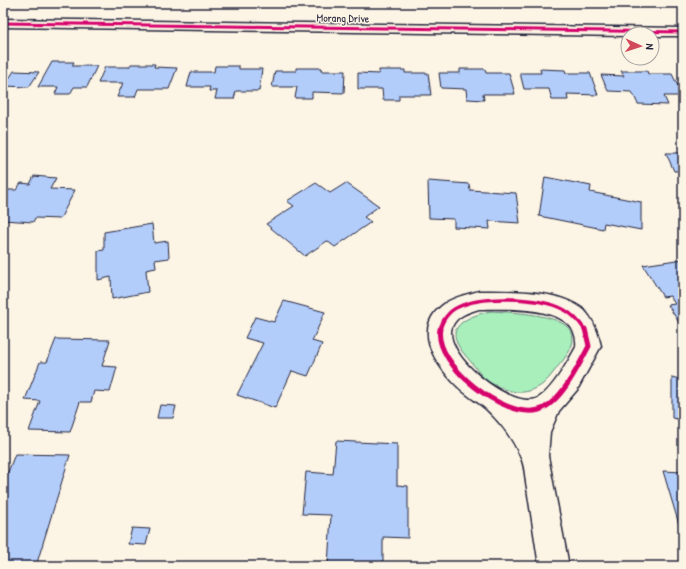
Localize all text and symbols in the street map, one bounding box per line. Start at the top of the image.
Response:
street label: Morang Drive [317,11,370,25]
north arrow [620,26,660,66]
text: N [643,43,657,50]

